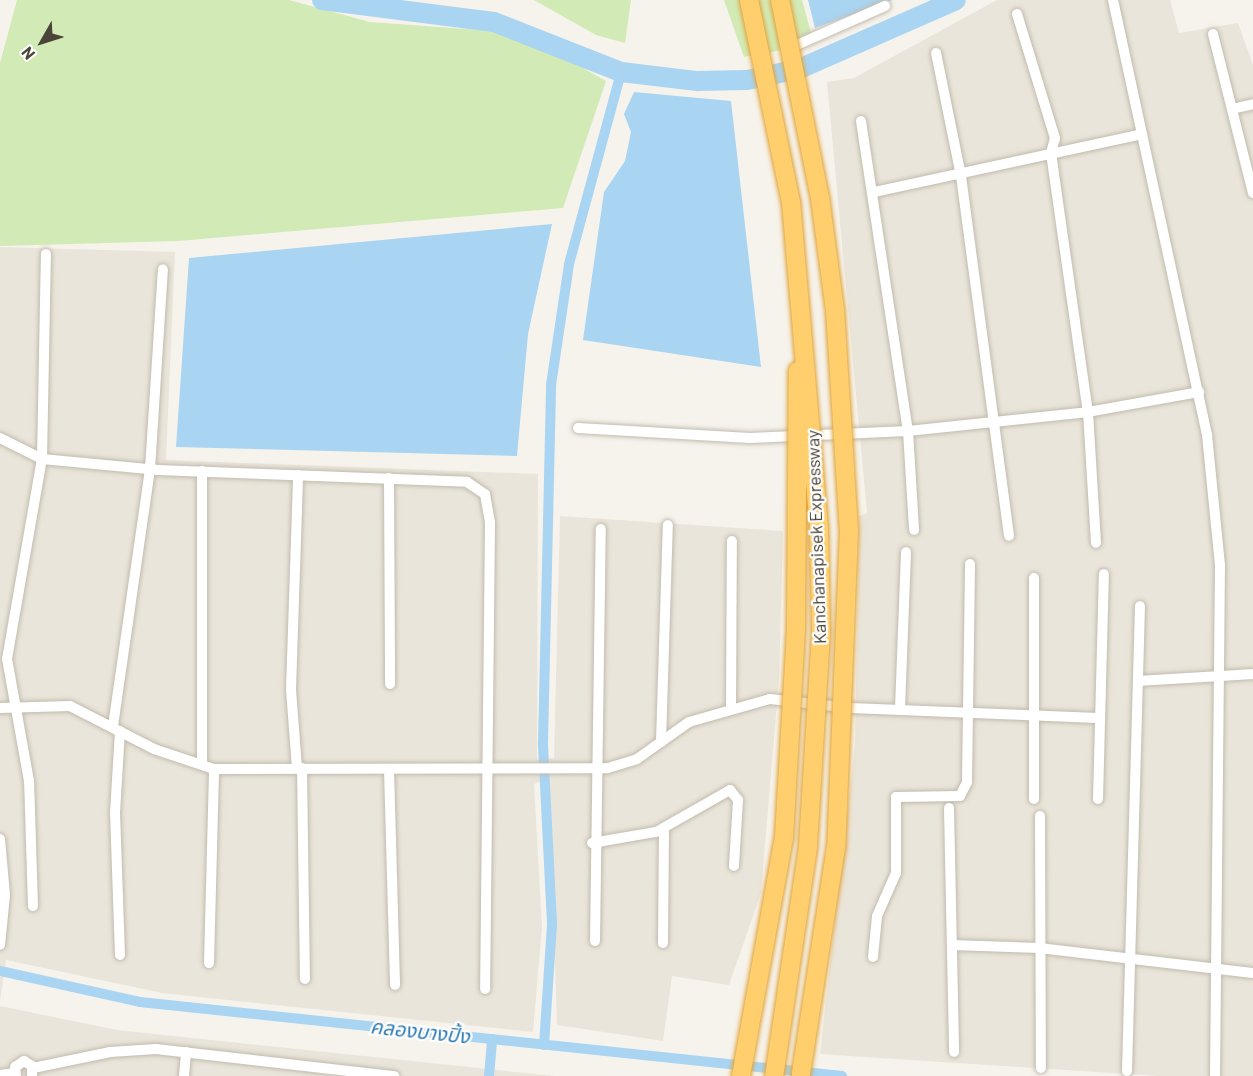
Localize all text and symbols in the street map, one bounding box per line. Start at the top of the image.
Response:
north arrow [12,12,72,72]
text: N [17,44,38,64]
street label: Kanchanapisek Expressway [801,430,831,644]
water label: คลองบางปิ้ง [369,1014,471,1048]

